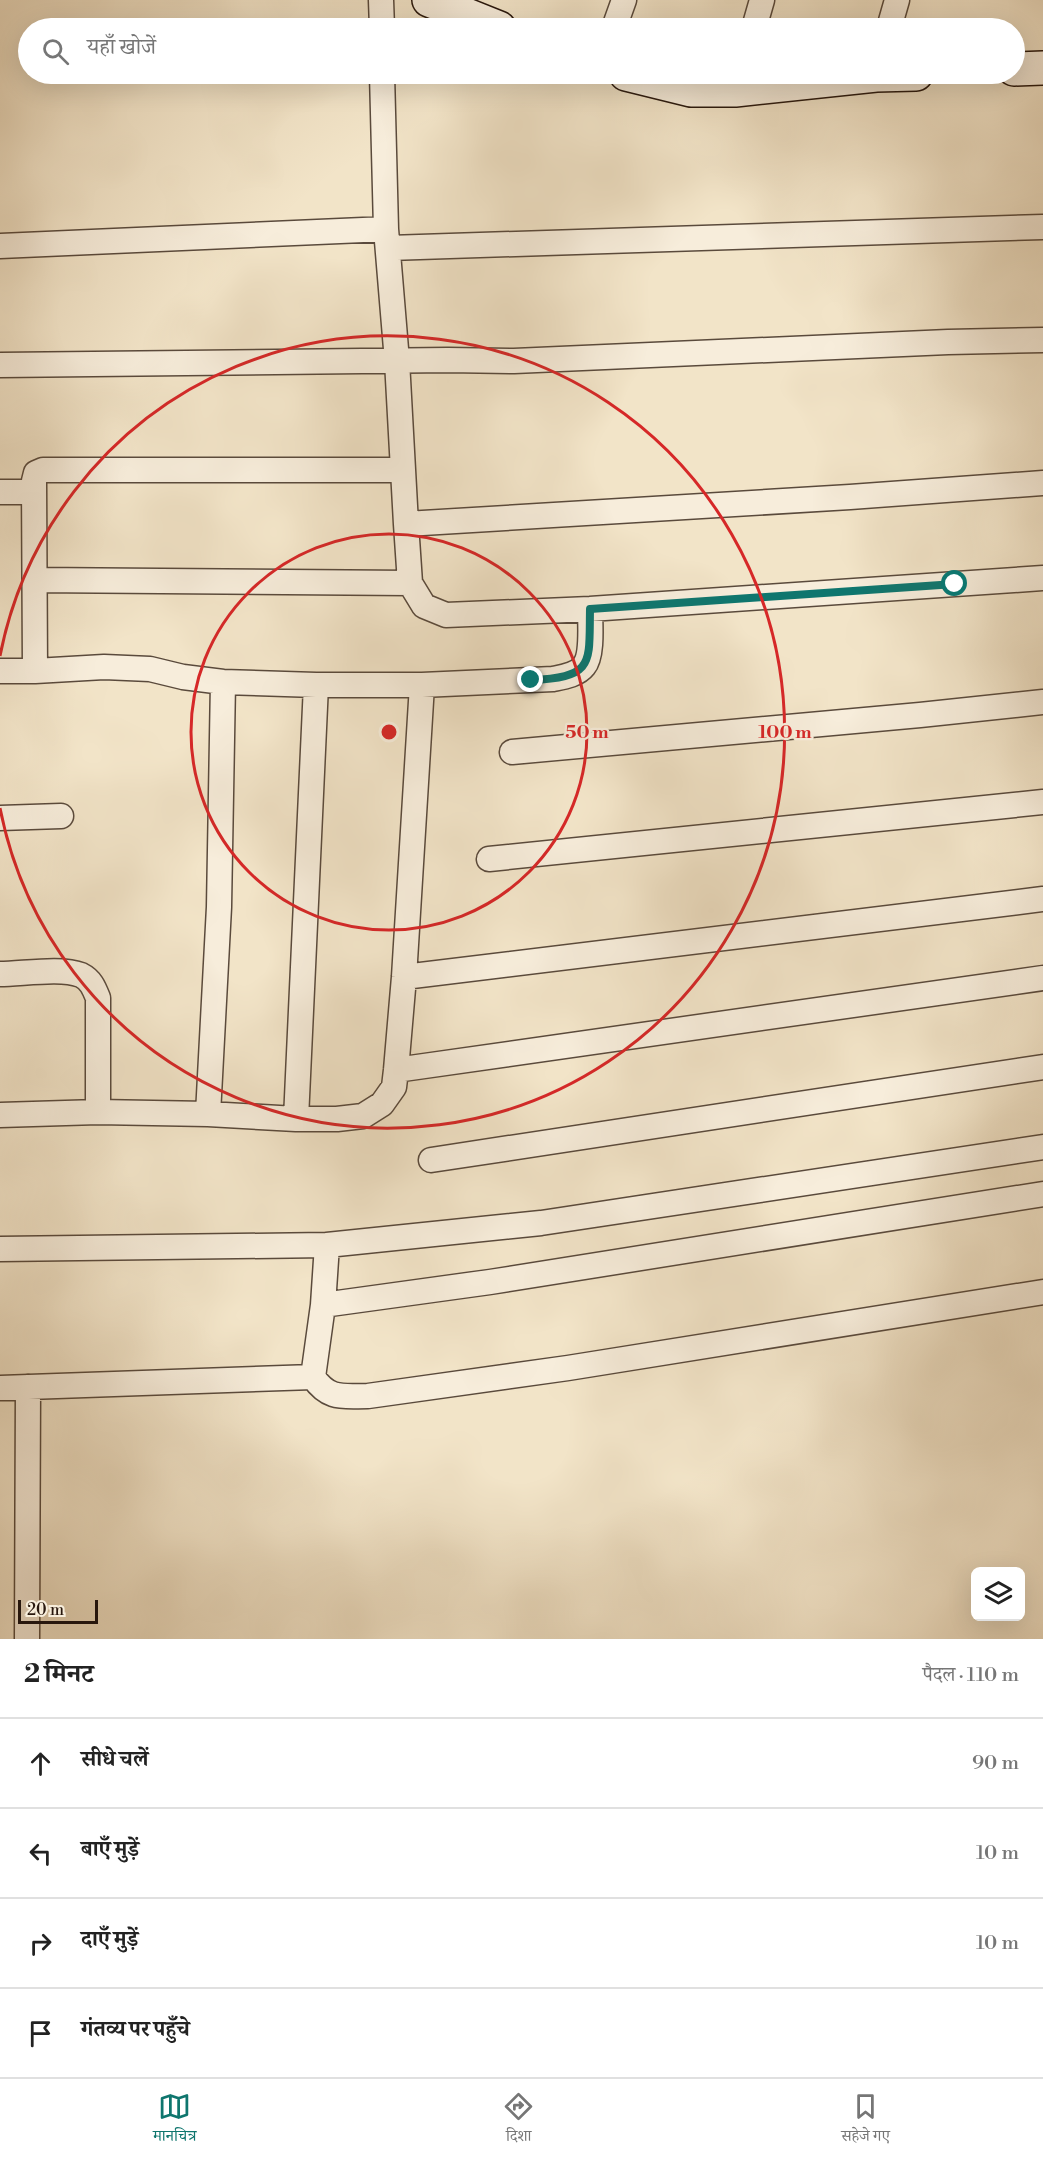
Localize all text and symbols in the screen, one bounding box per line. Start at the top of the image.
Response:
search box [18,18,1025,84]
text: यहाँ खोजें [87,34,156,61]
icon: search [39,35,72,68]
route start [941,570,967,596]
route end [517,666,543,692]
text: 50 m [565,721,609,744]
text: 100 m [758,721,812,744]
centre of rings [379,722,399,742]
map controls [971,1567,1025,1621]
button: layers [971,1567,1025,1621]
scale bar [18,1597,98,1624]
text: 20 m [27,1600,64,1620]
text: 2 मिनट [24,1658,94,1690]
text: पैदल · 110 m [923,1663,1019,1688]
text: सीधे चलें [81,1746,148,1773]
icon: ahead [24,1747,57,1780]
text: 90 m [972,1751,1019,1776]
text: बाएँ मुड़ें [81,1836,139,1863]
icon: left [24,1837,57,1870]
text: 10 m [976,1841,1019,1866]
text: दाएँ मुड़ें [81,1926,138,1953]
icon: right [24,1927,57,1960]
text: 10 m [976,1931,1019,1956]
text: गंतव्य पर पहुँचे [81,2016,190,2043]
icon: arrive [24,2017,57,2050]
tab: मानचित्र [153,2090,196,2151]
tab: दिशा [502,2090,535,2151]
tab: सहेजे गए [841,2090,890,2151]

